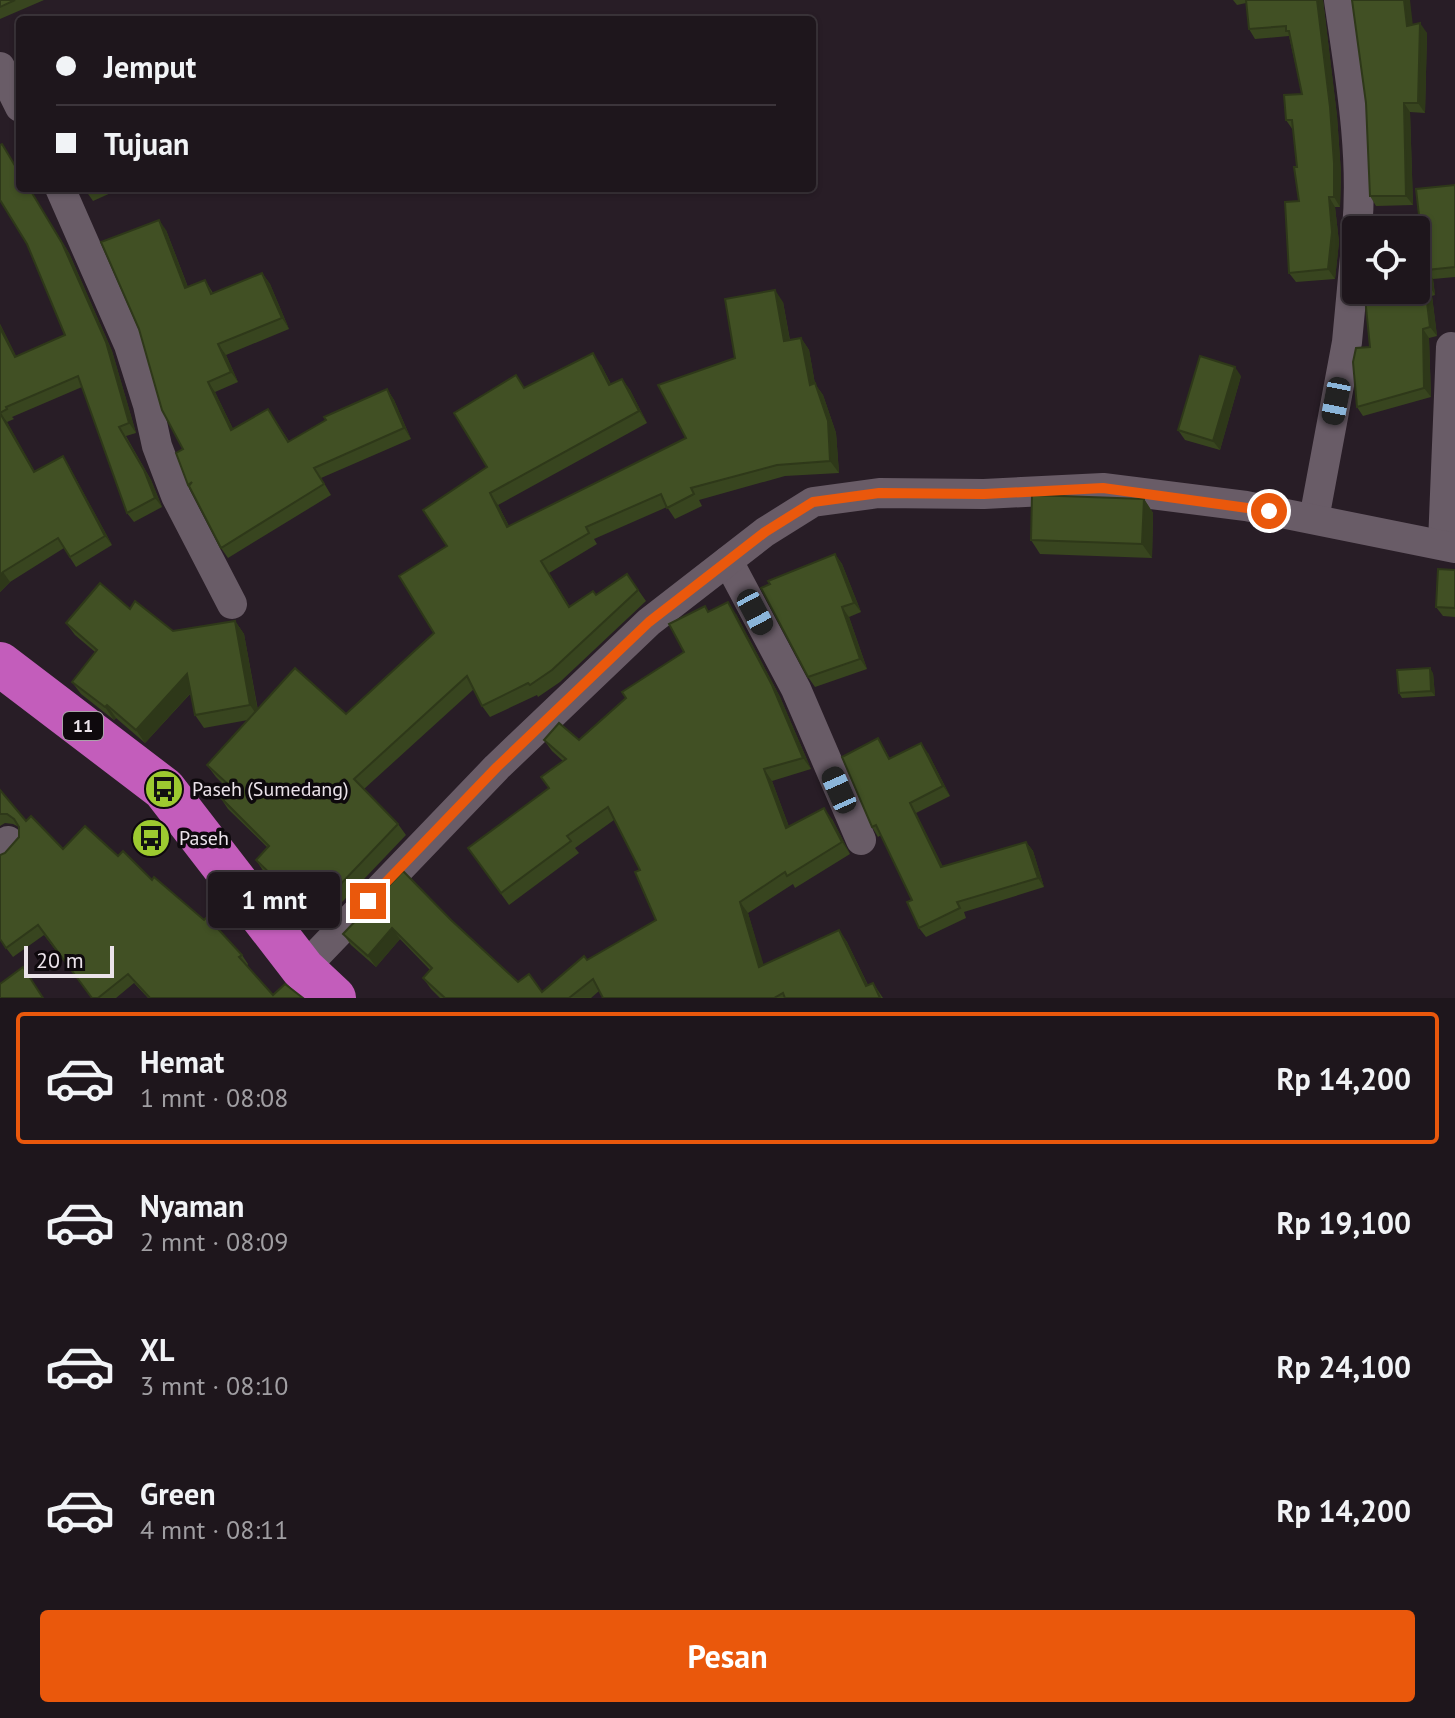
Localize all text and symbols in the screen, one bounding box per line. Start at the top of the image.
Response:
text: Jemput [104,47,196,86]
text: Tujuan [104,124,189,163]
map controls [1342,216,1430,304]
button: locate [1342,216,1430,304]
car [1320,375,1352,427]
route start [1251,493,1287,529]
car [733,585,777,639]
road number: 11 [63,712,103,740]
car [818,763,860,817]
bus stop icon: Paseh (Sumedang) [143,768,185,810]
place label: Paseh (Sumedang) [192,776,349,802]
bus stop icon: Paseh [130,817,172,859]
place label: Paseh [179,825,229,851]
callout: 1 mnt [208,873,340,929]
text: 1 mnt [241,883,307,916]
route end [350,883,386,919]
scale bar [24,942,114,978]
text: 20 m [36,946,84,974]
icon: car [44,1042,116,1114]
text: Hemat [140,1042,224,1081]
text: Rp 14,200 [1277,1059,1411,1098]
text: 1 mnt · 08:08 [140,1081,288,1114]
icon: car [44,1186,116,1258]
text: Nyaman [140,1186,244,1225]
text: Rp 19,100 [1277,1203,1411,1242]
text: 2 mnt · 08:09 [140,1225,288,1258]
icon: car [44,1330,116,1402]
text: XL [140,1330,174,1369]
text: Rp 24,100 [1277,1347,1411,1386]
text: 3 mnt · 08:10 [140,1369,288,1402]
icon: car [44,1474,116,1546]
text: Green [140,1474,215,1513]
text: Rp 14,200 [1277,1491,1411,1530]
text: 4 mnt · 08:11 [140,1513,288,1546]
button: Pesan [40,1610,1415,1702]

